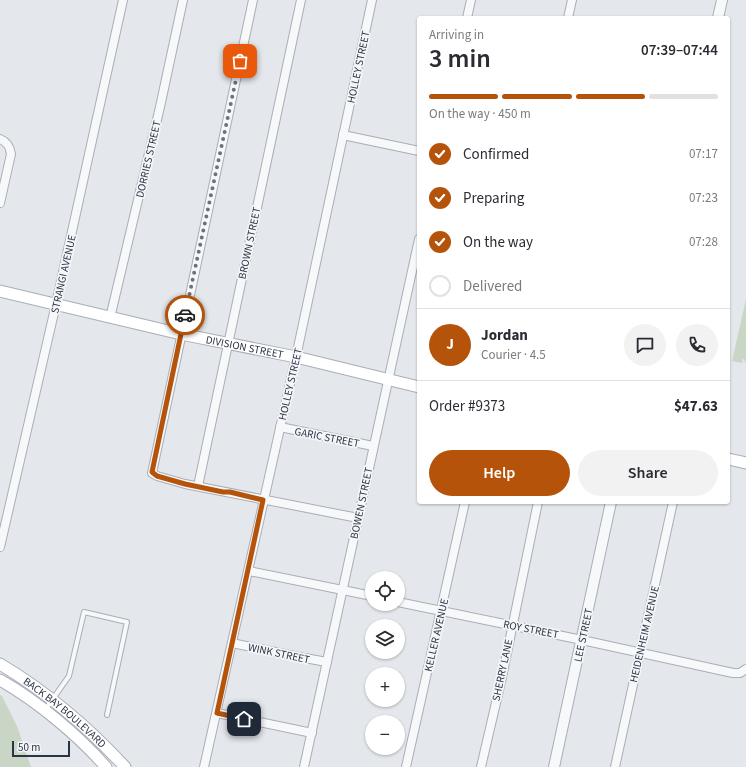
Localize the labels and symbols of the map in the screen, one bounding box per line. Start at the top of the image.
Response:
street label: HOLLEY STREET [343,29,374,105]
pin [223,44,257,78]
street label: DORRIES STREET [132,119,165,199]
street label: BROWN STREET [235,206,264,280]
street label: STRANGI AVENUE [47,233,80,315]
courier [165,295,205,335]
street label: DIVISION STREET [204,332,285,362]
street label: HOLLEY STREET [275,346,306,422]
street label: GARIC STREET [293,424,361,451]
street label: BOWEN STREET [347,466,376,540]
street label: HEIDENHEIM AVENUE [626,584,663,684]
street label: KELLER AVENUE [421,597,452,673]
street label: LEE STREET [570,607,597,663]
street label: ROY STREET [502,617,560,642]
street label: SHERRY LANE [489,638,516,703]
street label: WINK STREET [247,640,311,667]
street label: BACK BAY BOULEVARD [20,674,109,751]
pin [227,702,261,736]
scale bar [12,739,70,758]

